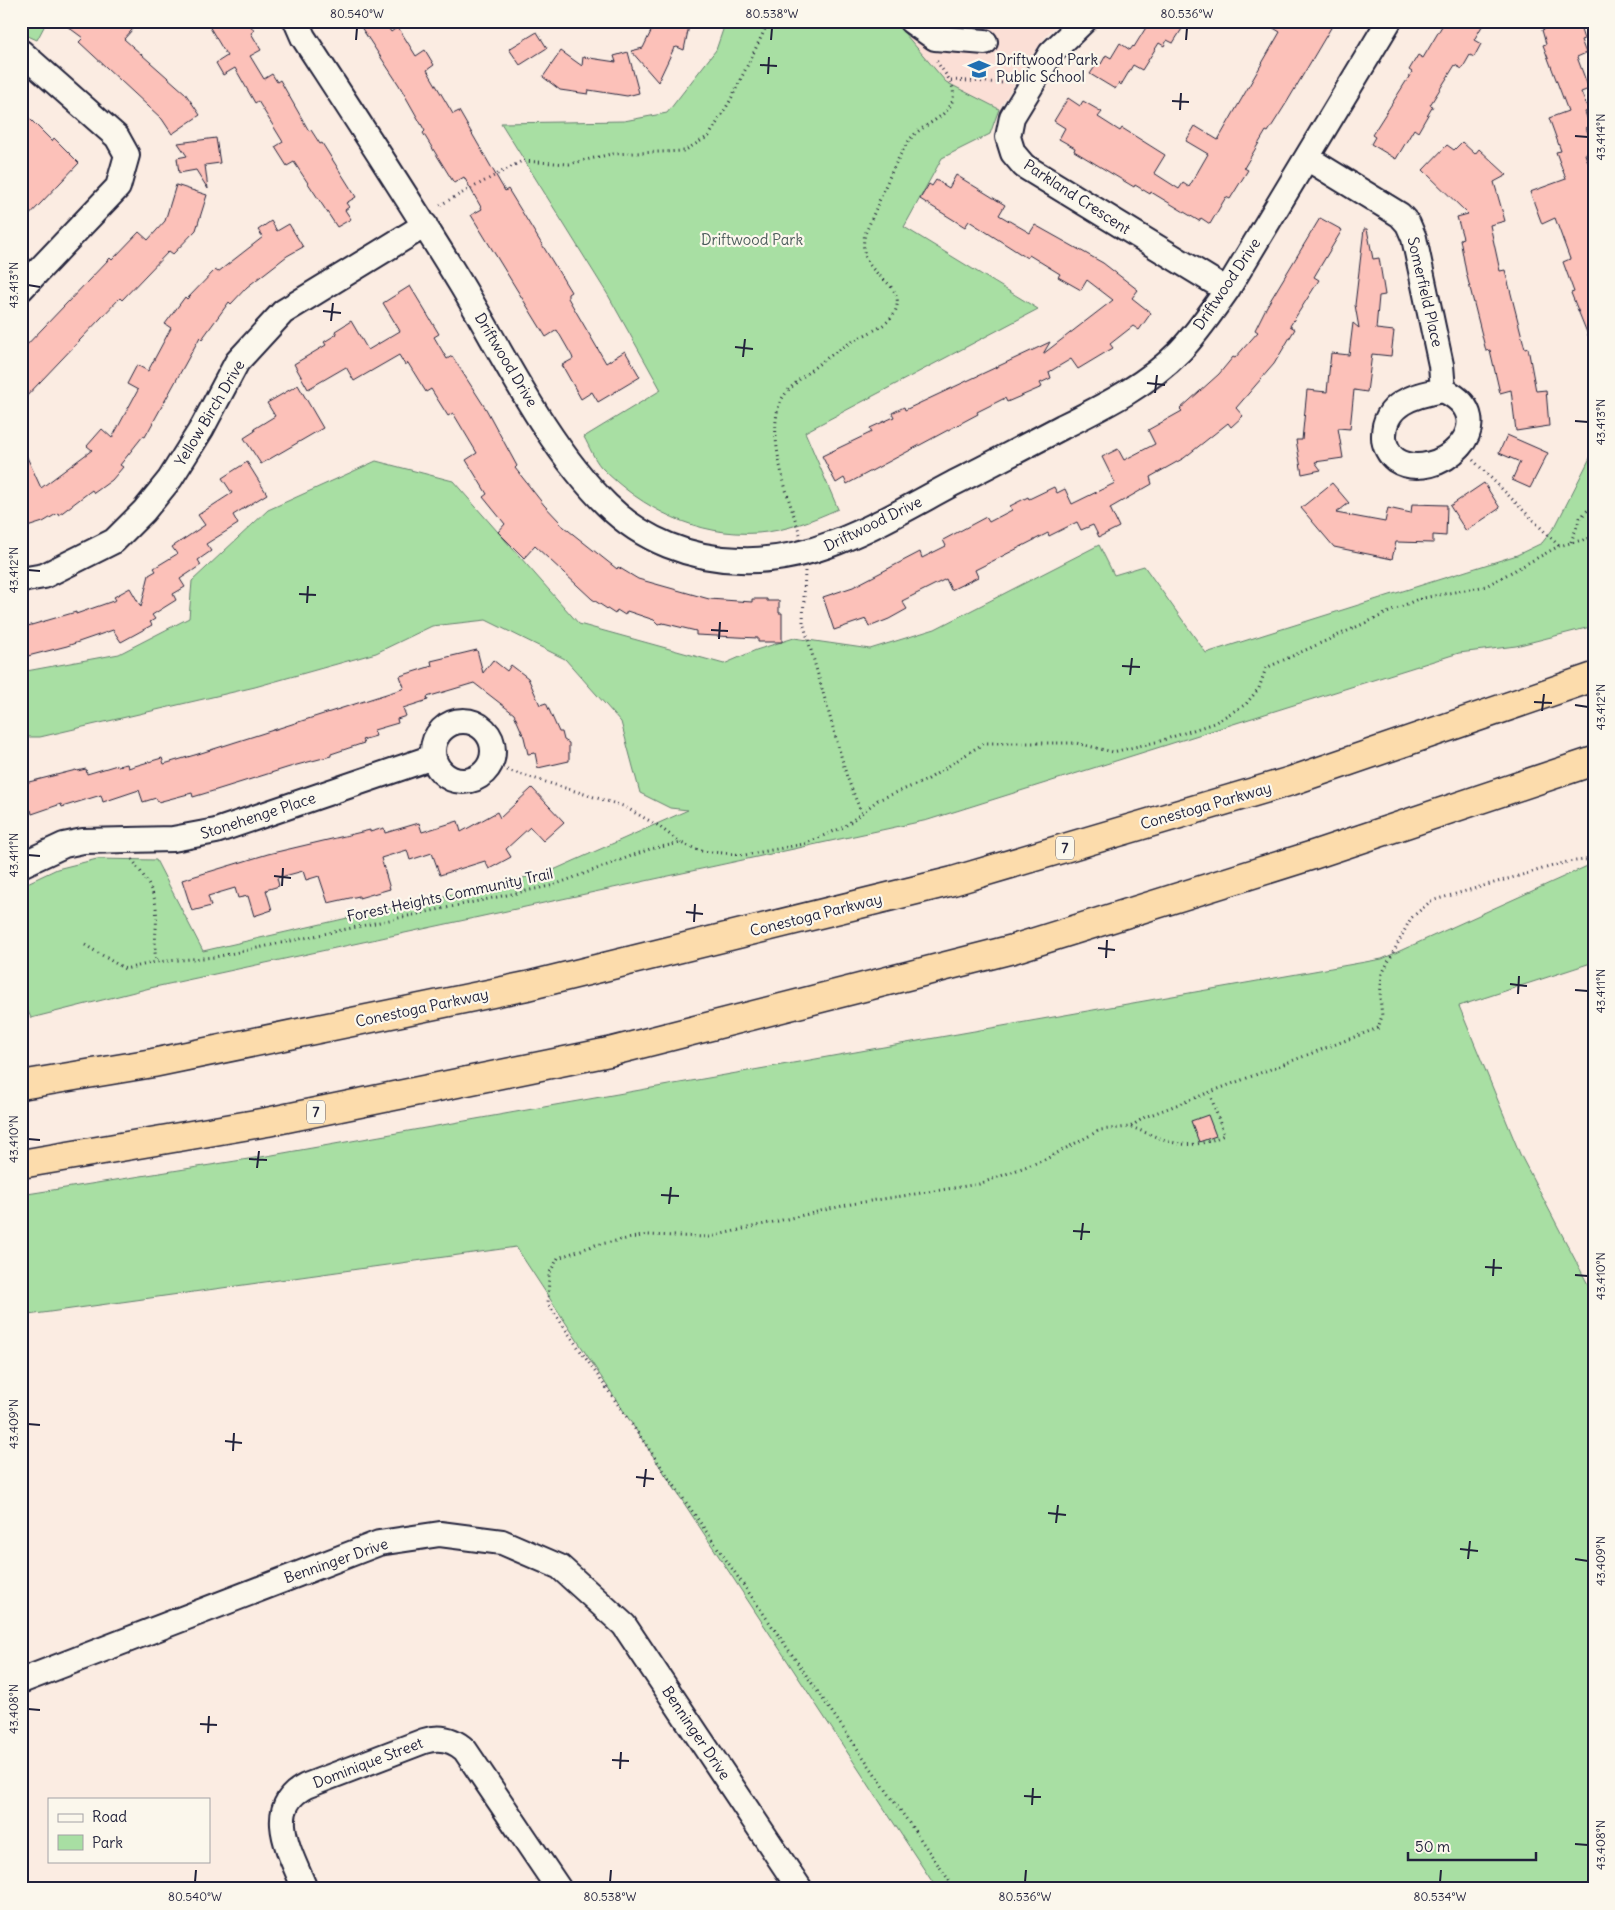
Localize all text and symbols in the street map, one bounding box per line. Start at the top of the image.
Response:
text: 80.540°W [330,6,384,21]
text: 80.538°W [746,6,799,21]
text: 80.536°W [1161,6,1214,21]
place label: Driftwood Park Public School [996,50,1098,86]
school or university icon: Driftwood Park Public School [966,56,992,82]
text: 43.414°N [1593,114,1608,160]
street label: Parkland Crescent [1020,155,1134,238]
park label: Driftwood Park [701,230,803,249]
street label: Driftwood Drive [1189,234,1264,333]
street label: Somerfield Place [1404,235,1447,349]
text: 43.413°N [6,262,21,308]
street label: Driftwood Drive [471,309,542,410]
street label: Yellow Birch Drive [170,356,249,469]
text: 43.413°N [1593,399,1608,445]
street label: Driftwood Drive [821,492,925,555]
text: 43.412°N [6,547,21,593]
text: 43.412°N [1593,684,1608,730]
street label: Conestoga Parkway [1138,778,1274,833]
street label: Stonehenge Place [198,788,318,843]
text: 43.411°N [6,833,21,877]
road number: 7 [1056,836,1074,860]
street label: Forest Heights Community Trail [345,863,555,926]
street label: Conestoga Parkway [748,889,884,940]
text: 43.411°N [1593,969,1608,1013]
street label: Conestoga Parkway [354,984,490,1031]
road number: 7 [307,1100,325,1124]
text: 43.410°N [6,1115,21,1163]
text: 43.410°N [1593,1252,1608,1300]
text: 43.409°N [6,1399,21,1449]
street label: Benninger Drive [281,1534,390,1587]
text: 43.409°N [1593,1536,1608,1586]
street label: Benninger Drive [658,1682,735,1783]
text: 43.408°N [6,1684,21,1734]
street label: Dominique Street [310,1733,426,1792]
legend [48,1798,210,1862]
text: Road [92,1807,127,1826]
text: 43.408°N [1593,1820,1608,1870]
scale bar [1408,1830,1535,1862]
text: Park [92,1833,123,1852]
text: 50 m [1415,1837,1450,1856]
text: 80.540°W [168,1889,222,1904]
text: 80.538°W [584,1889,637,1904]
text: 80.536°W [999,1889,1052,1904]
text: 80.534°W [1414,1889,1467,1904]

